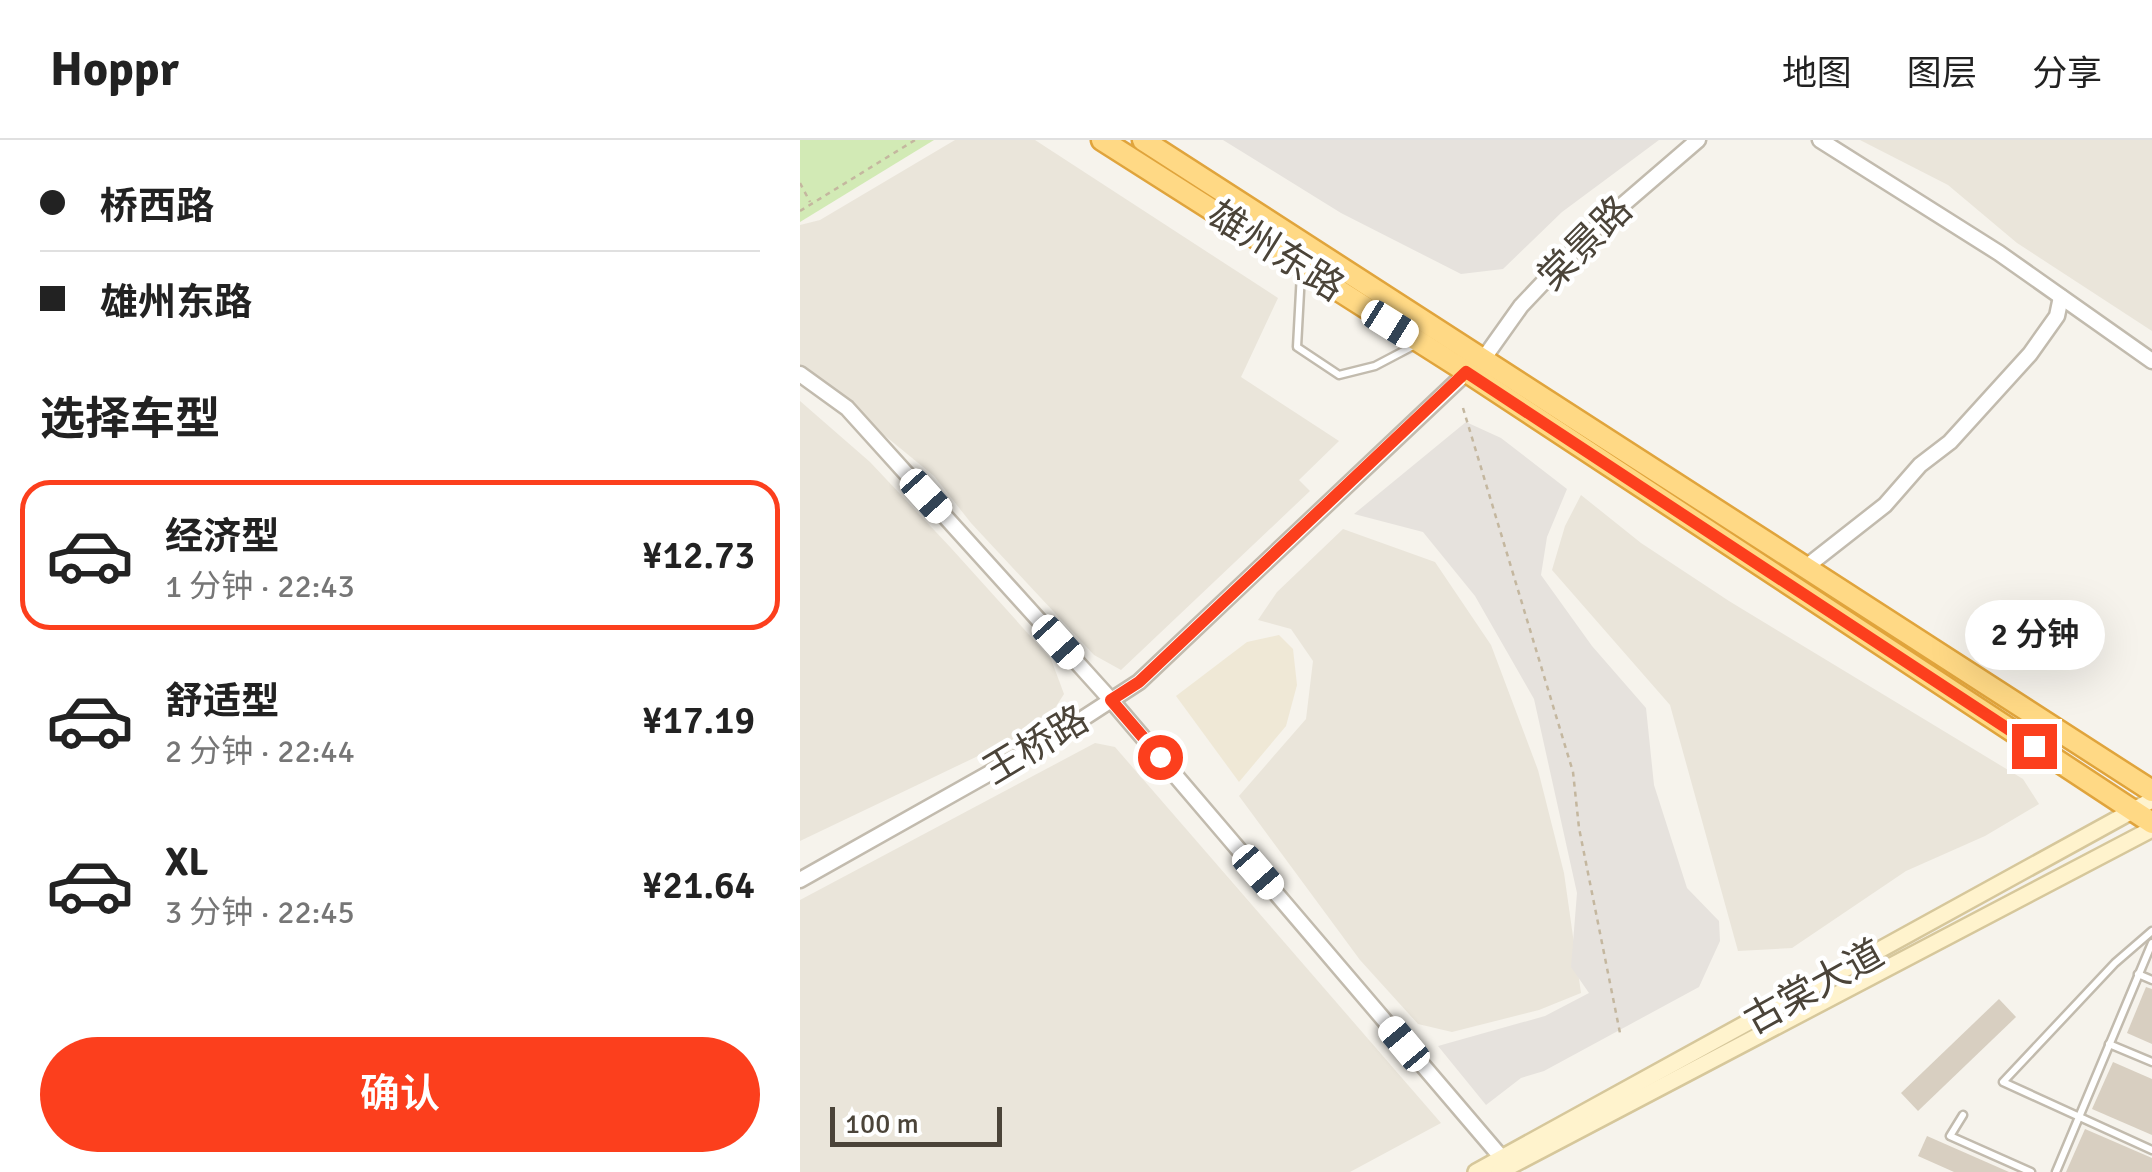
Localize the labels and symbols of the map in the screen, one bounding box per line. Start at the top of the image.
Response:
street label: 棠景路 [1528,186,1642,300]
street label: 雄州东路 [1199,191,1353,311]
car [1357,295,1423,353]
car [895,464,957,528]
callout: 2 分钟 [1964,601,2104,671]
car [1027,610,1089,674]
street label: 王桥路 [975,695,1097,795]
route end [2012,724,2057,769]
route start [1138,735,1183,780]
car [1227,840,1289,904]
street label: 古棠大道 [1736,930,1892,1044]
car [1373,1011,1435,1077]
scale bar [830,1102,1002,1146]

